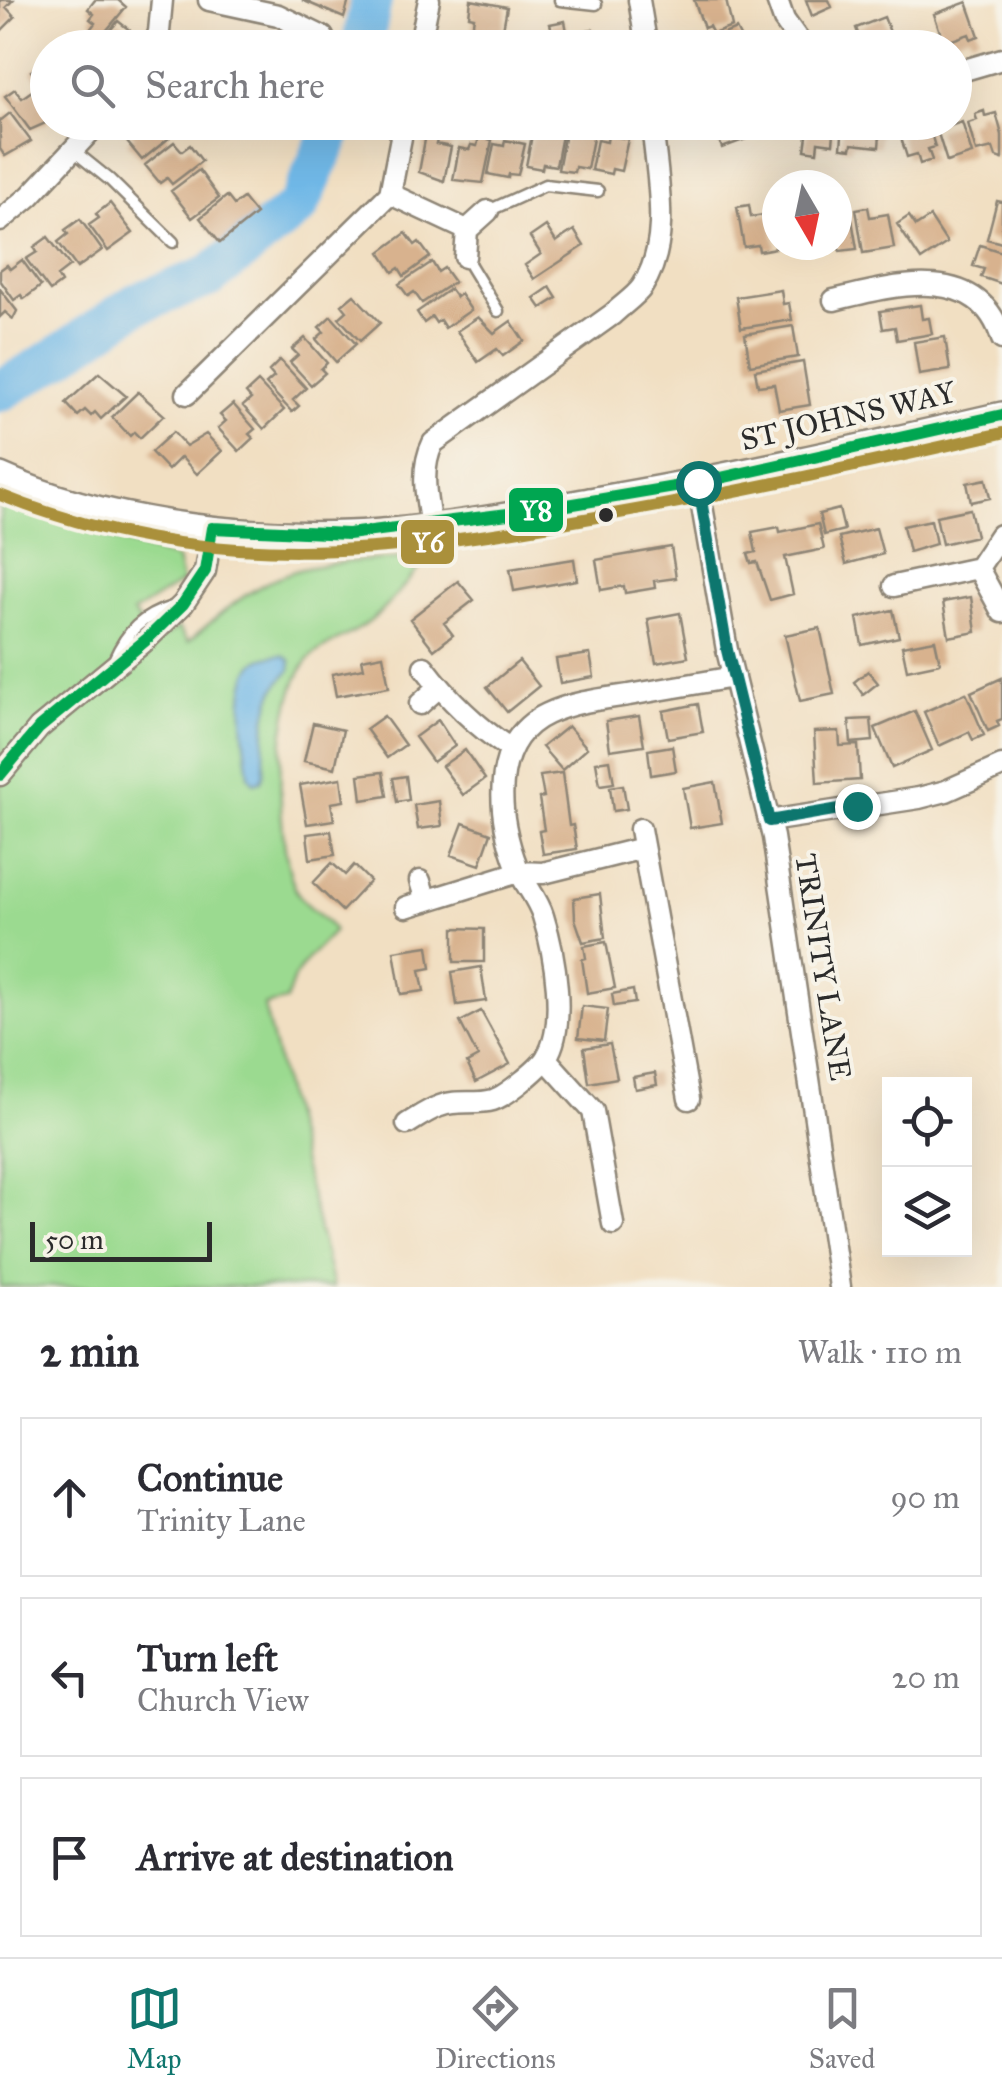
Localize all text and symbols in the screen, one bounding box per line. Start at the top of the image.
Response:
search box [30,30,972,140]
icon: search [65,58,120,113]
text: Search here [145,62,325,108]
north arrow [762,170,852,260]
street label: ST JOHNS WAY [737,374,960,458]
route start [676,461,722,507]
line badge: Y8 [507,486,565,534]
text: Y8 [519,493,552,528]
unlabelled marker [596,505,616,525]
line badge: Y6 [399,518,456,566]
text: Y6 [411,525,446,560]
route end [835,784,881,830]
street label: TRINITY LANE [787,851,859,1083]
map controls [882,1077,972,1257]
button: locate [882,1077,972,1167]
button: layers [882,1167,972,1257]
scale bar [30,1217,212,1262]
text: 50 m [45,1222,104,1257]
text: 2 min [40,1326,139,1378]
text: Walk · 110 m [798,1333,962,1372]
text: Continue [137,1455,283,1501]
icon: ahead [42,1470,97,1525]
text: 90 m [890,1478,960,1517]
text: Trinity Lane [137,1501,306,1540]
text: Turn left [137,1635,278,1681]
icon: left [42,1650,97,1705]
text: 20 m [892,1658,960,1697]
text: Church View [137,1681,309,1720]
icon: arrive [42,1830,97,1885]
text: Arrive at destination [137,1834,454,1880]
tab: Map [127,1981,182,2076]
tab: Directions [435,1981,556,2076]
tab: Saved [809,1981,875,2076]

